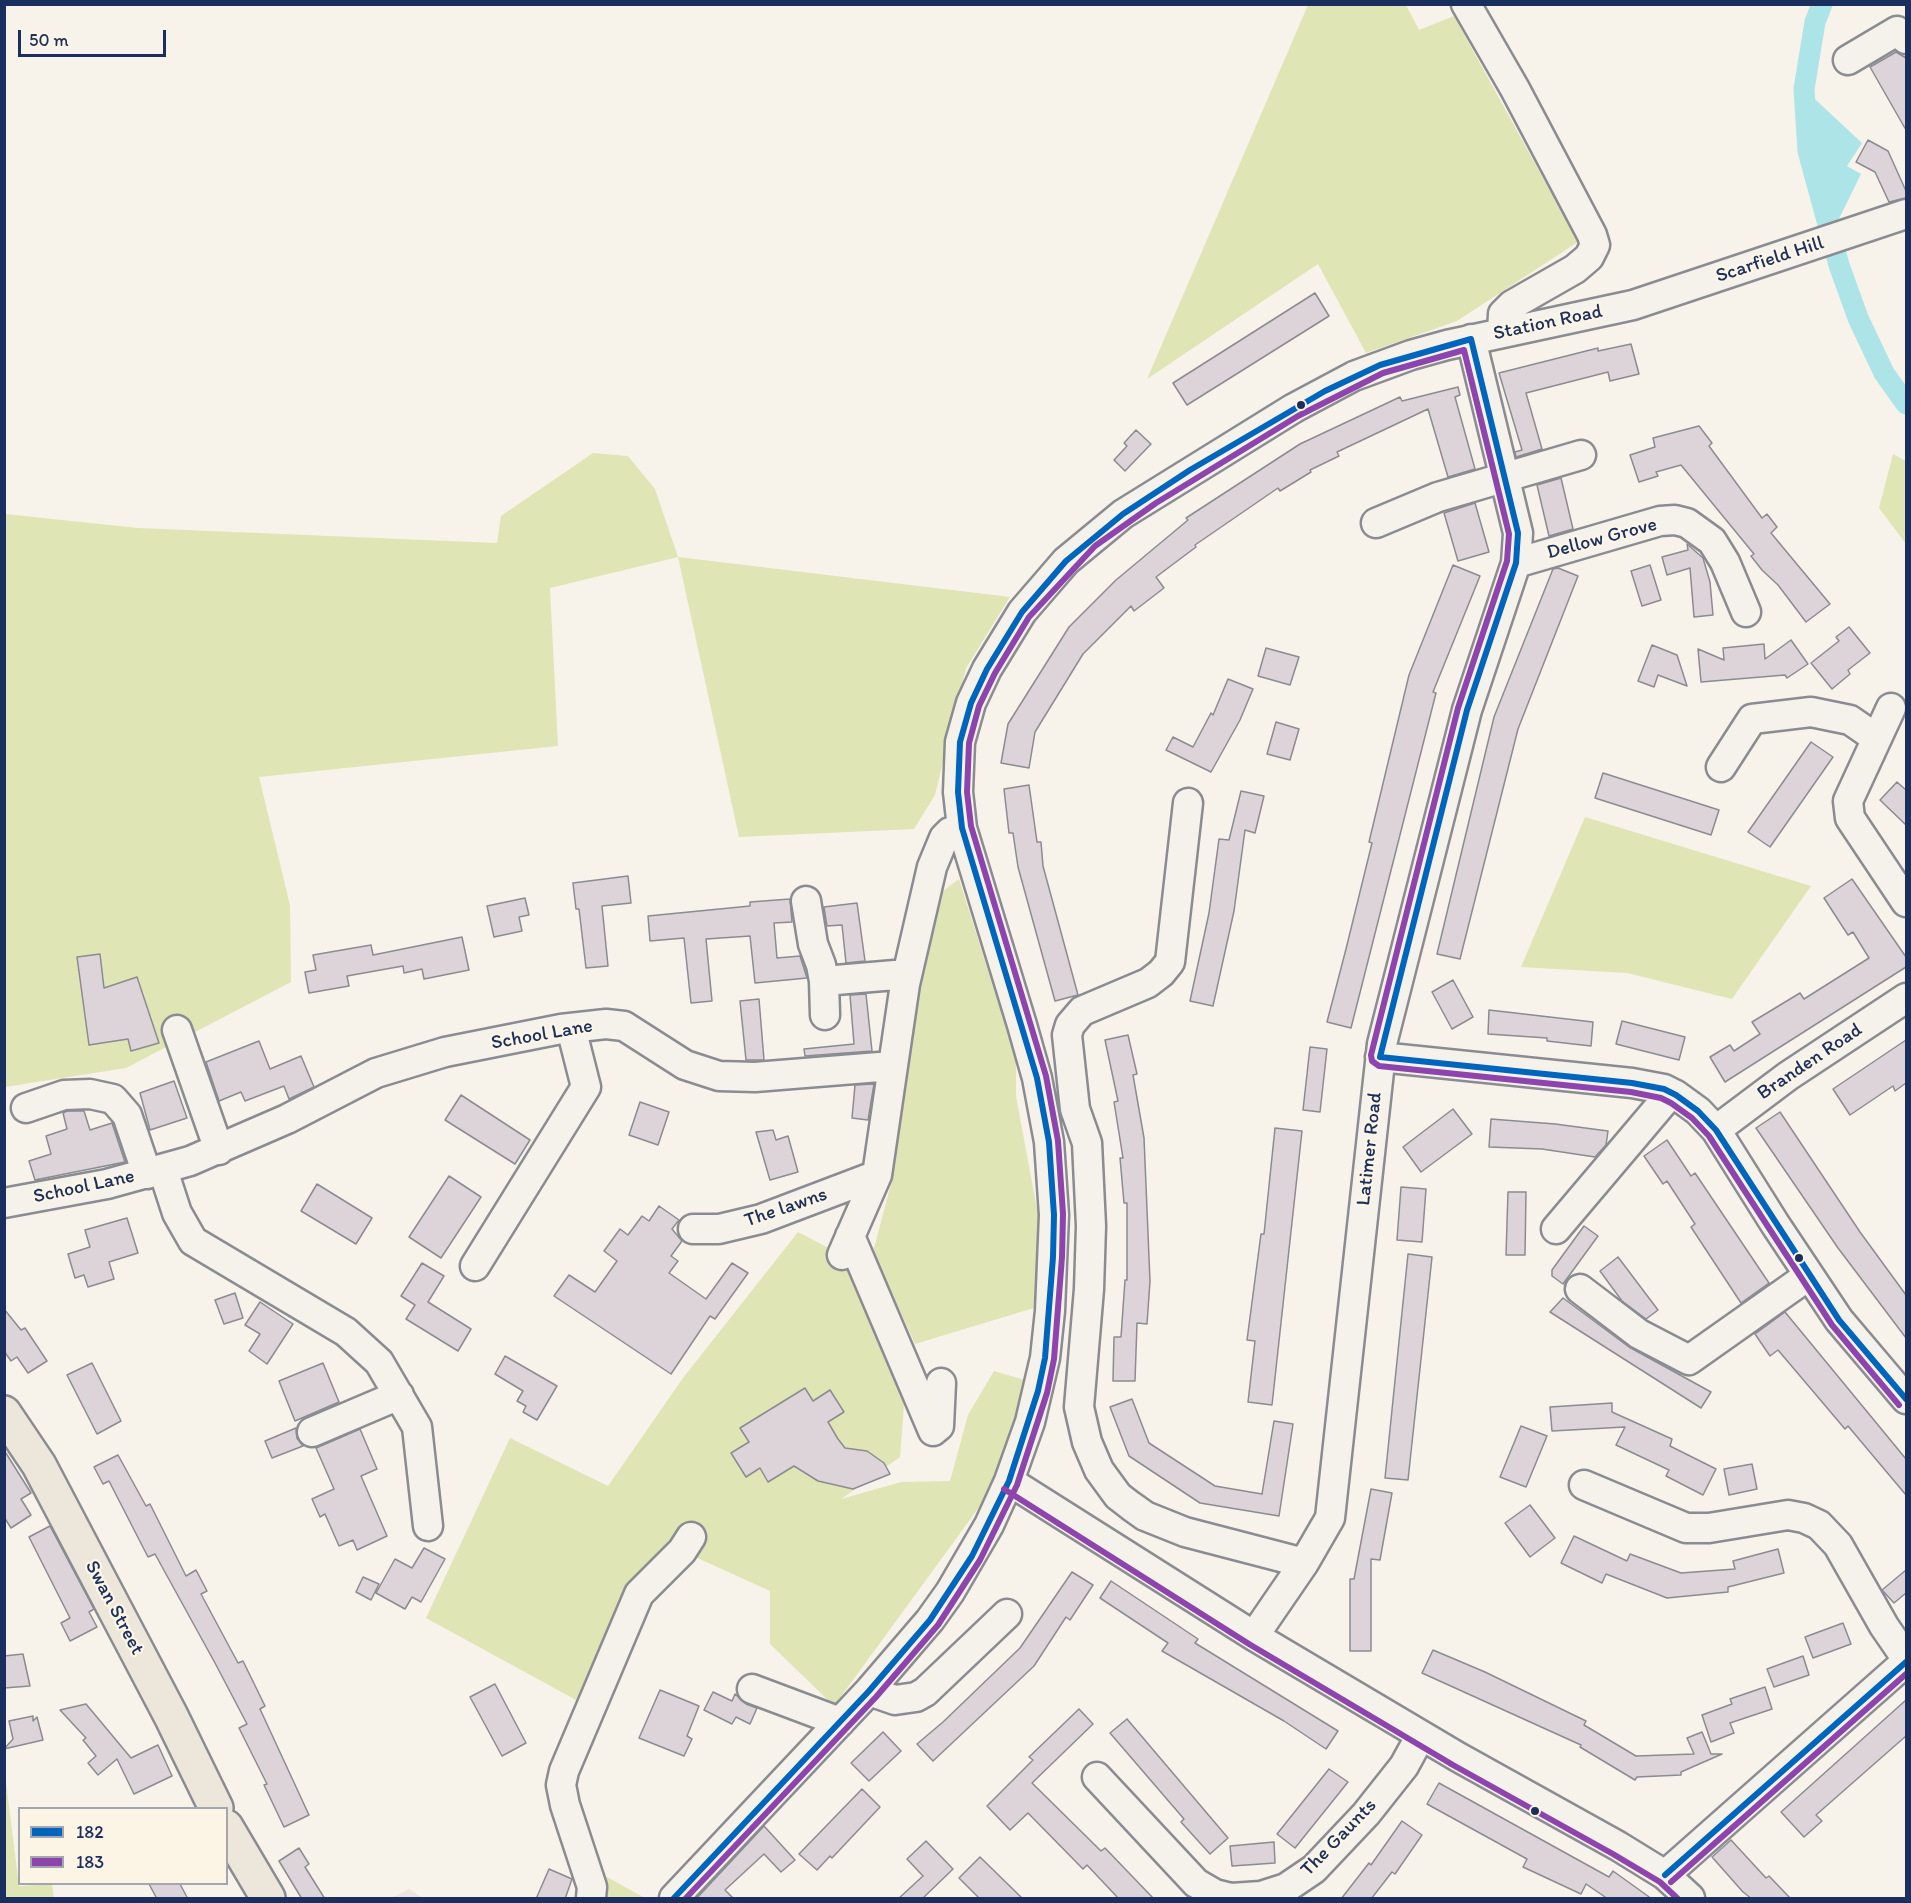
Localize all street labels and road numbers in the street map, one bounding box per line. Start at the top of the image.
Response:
street label: Scarfield Hill [1713,231,1827,289]
street label: Station Road [1491,300,1605,346]
street label: Dellow Grove [1544,513,1660,565]
street label: School Lane [489,1014,595,1056]
street label: Branden Road [1753,1018,1867,1106]
street label: Latimer Road [1352,1091,1388,1207]
street label: School Lane [31,1165,137,1209]
street label: The lawns [741,1183,831,1233]
street label: Swan Street [79,1557,149,1659]
street label: The Gaunts [1296,1794,1382,1882]

